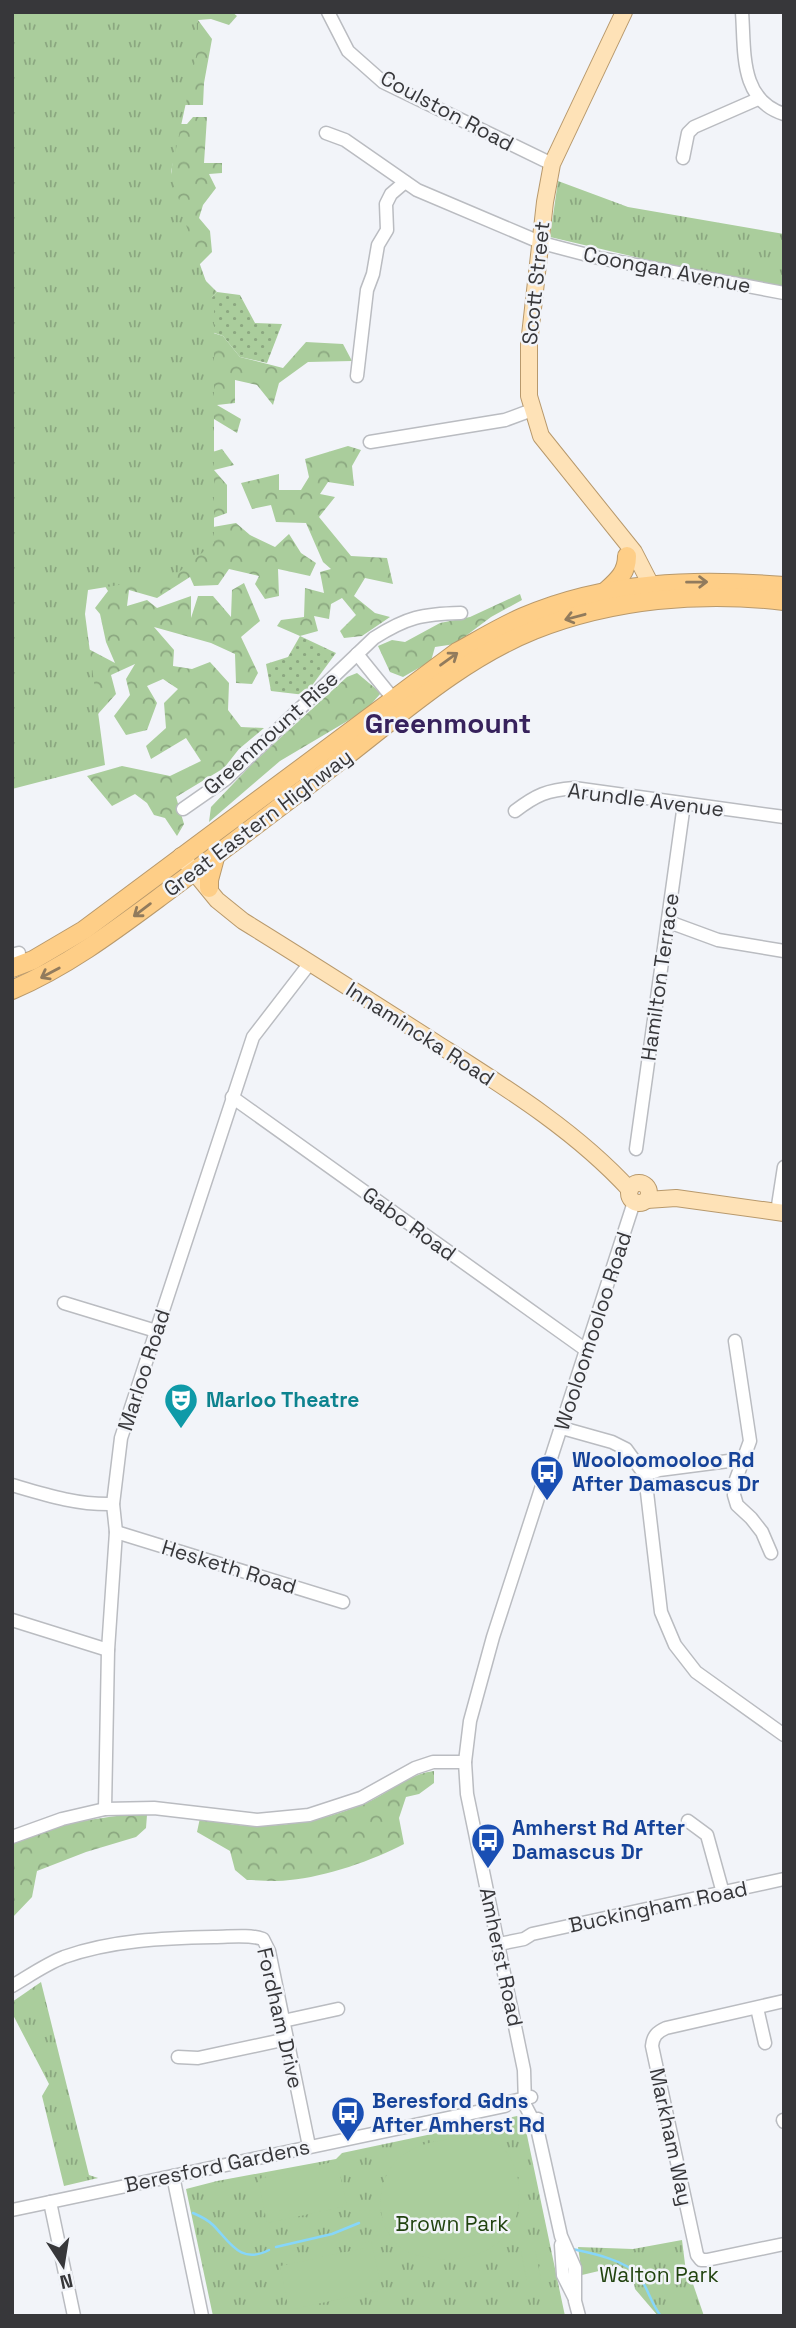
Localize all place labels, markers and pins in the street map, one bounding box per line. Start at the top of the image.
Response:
theatre icon: Marloo Theatre [162,1381,200,1430]
place label: Marloo Theatre [206,1386,359,1413]
place label: Wooloomooloo Rd After Damascus Dr [572,1446,760,1497]
bus stop icon: Wooloomooloo Rd After Damascus Dr [528,1453,566,1502]
place label: Amherst Rd After Damascus Dr [512,1814,685,1865]
bus stop icon: Amherst Rd After Damascus Dr [469,1821,507,1870]
place label: Beresford Gdns After Amherst Rd [372,2087,545,2138]
bus stop icon: Beresford Gdns After Amherst Rd [329,2094,367,2143]

